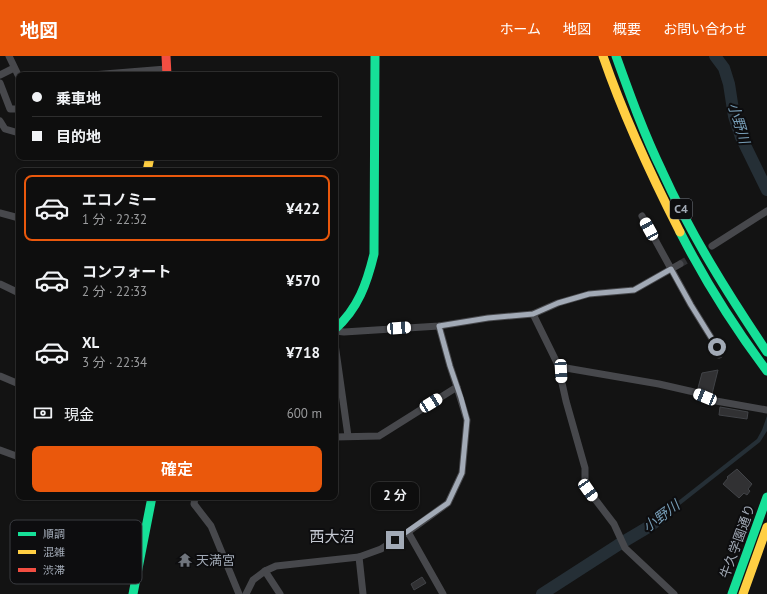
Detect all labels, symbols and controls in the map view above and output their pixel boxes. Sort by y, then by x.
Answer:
text: 地図 [20,18,58,42]
text: ホーム [499,20,541,38]
text: 地図 [563,20,591,38]
text: 概要 [613,20,641,38]
text: お問い合わせ [663,20,747,38]
text: 乗車地 [56,89,101,108]
water label: 小野川 [724,100,754,148]
text: 目的地 [56,127,101,146]
icon: car [34,190,70,226]
text: エコノミー [82,190,157,209]
text: ¥422 [286,199,320,218]
road number: C4 [670,199,692,219]
text: 1 分 · 22:32 [82,211,147,228]
car [638,216,660,242]
icon: car [34,262,70,298]
text: コンフォート [82,262,172,281]
text: ¥570 [286,271,320,290]
text: 2 分 · 22:33 [82,283,147,300]
car [387,321,411,335]
text: XL [82,333,99,352]
icon: car [34,334,70,370]
route start [708,338,726,356]
text: ¥718 [286,343,320,362]
text: 3 分 · 22:34 [82,354,147,371]
car [554,359,568,383]
car [692,387,718,407]
car [418,392,444,414]
icon: cash [32,402,54,424]
text: 現金 [64,405,94,424]
text: 600 m [287,405,322,422]
button: 確定 [32,446,322,492]
car [576,477,600,503]
callout: 2 分 [371,482,419,510]
text: 2 分 [383,487,407,504]
water label: 小野川 [639,495,685,536]
street label: 牛久学園通り [716,502,759,581]
legend [10,520,142,584]
text: 順調 [43,527,65,541]
district label: 西大沼 [309,527,355,546]
route end [386,531,404,549]
text: 混雑 [43,545,65,559]
temple icon: 天満宮 [177,552,193,568]
place label: 天満宮 [196,552,235,569]
text: 渋滞 [43,563,65,577]

